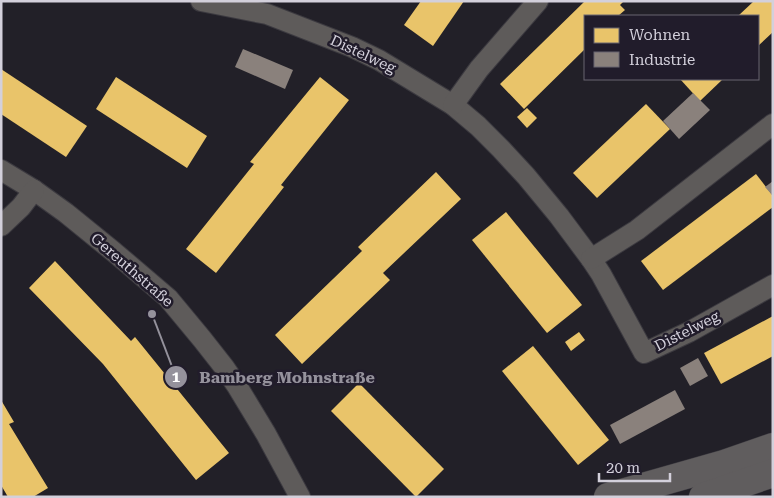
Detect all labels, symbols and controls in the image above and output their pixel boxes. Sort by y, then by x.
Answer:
legend [584,15,759,80]
text: Wohnen [629,26,690,44]
street label: Distelweg [327,31,399,77]
text: Industrie [629,51,695,69]
street label: Gereuthstraße [87,229,177,311]
street label: Distelweg [651,307,723,355]
callout: Bamberg Mohnstraße [164,362,384,393]
text: 1 [172,368,181,386]
text: Bamberg Mohnstraße [199,368,375,387]
scale bar [599,450,670,482]
text: 20 m [606,459,641,477]

